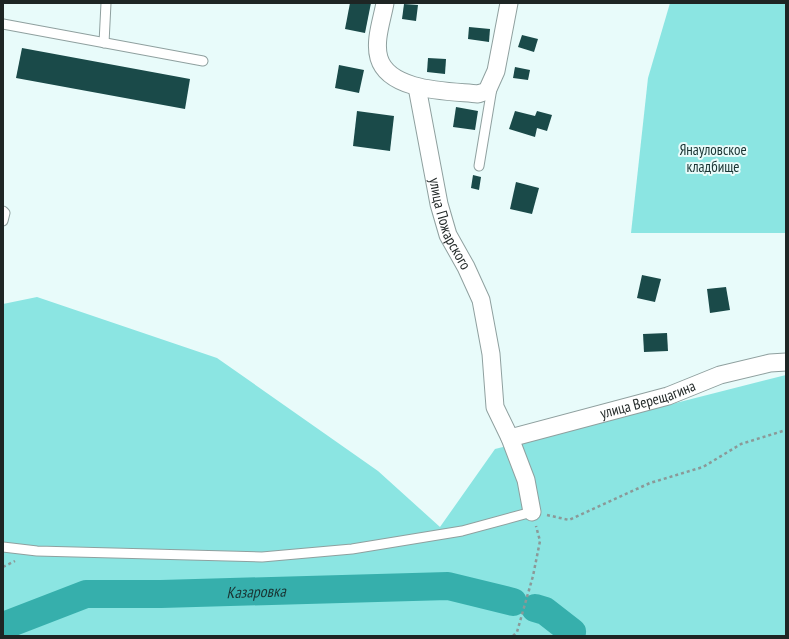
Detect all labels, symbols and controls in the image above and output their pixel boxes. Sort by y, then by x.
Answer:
park label: Янауловское кладбище [679,140,747,176]
street label: улица Пожарского [425,176,475,273]
street label: улица Верещагина [598,376,698,423]
water label: Казаровка [226,580,288,602]

